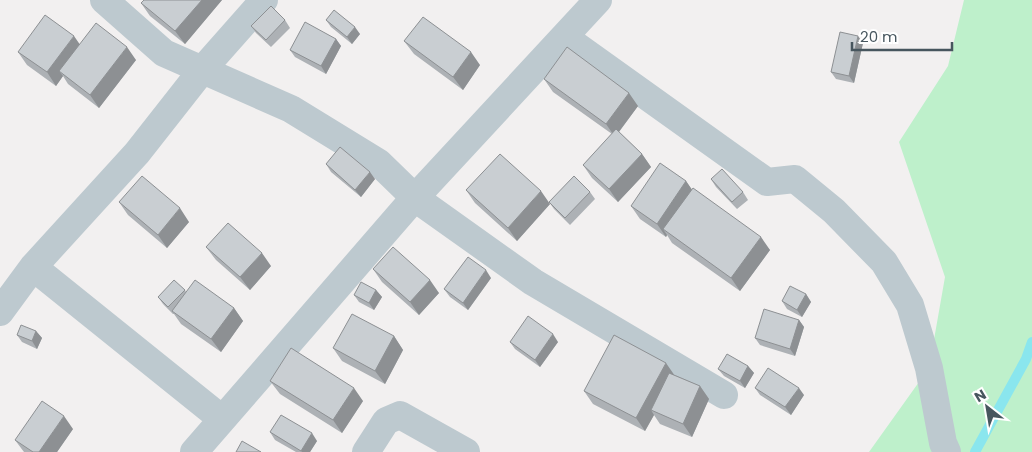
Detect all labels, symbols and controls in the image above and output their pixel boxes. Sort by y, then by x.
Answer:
scale bar [852,20,952,52]
text: 20 m [860,26,898,47]
north arrow [962,382,1012,432]
text: N [971,385,990,407]

